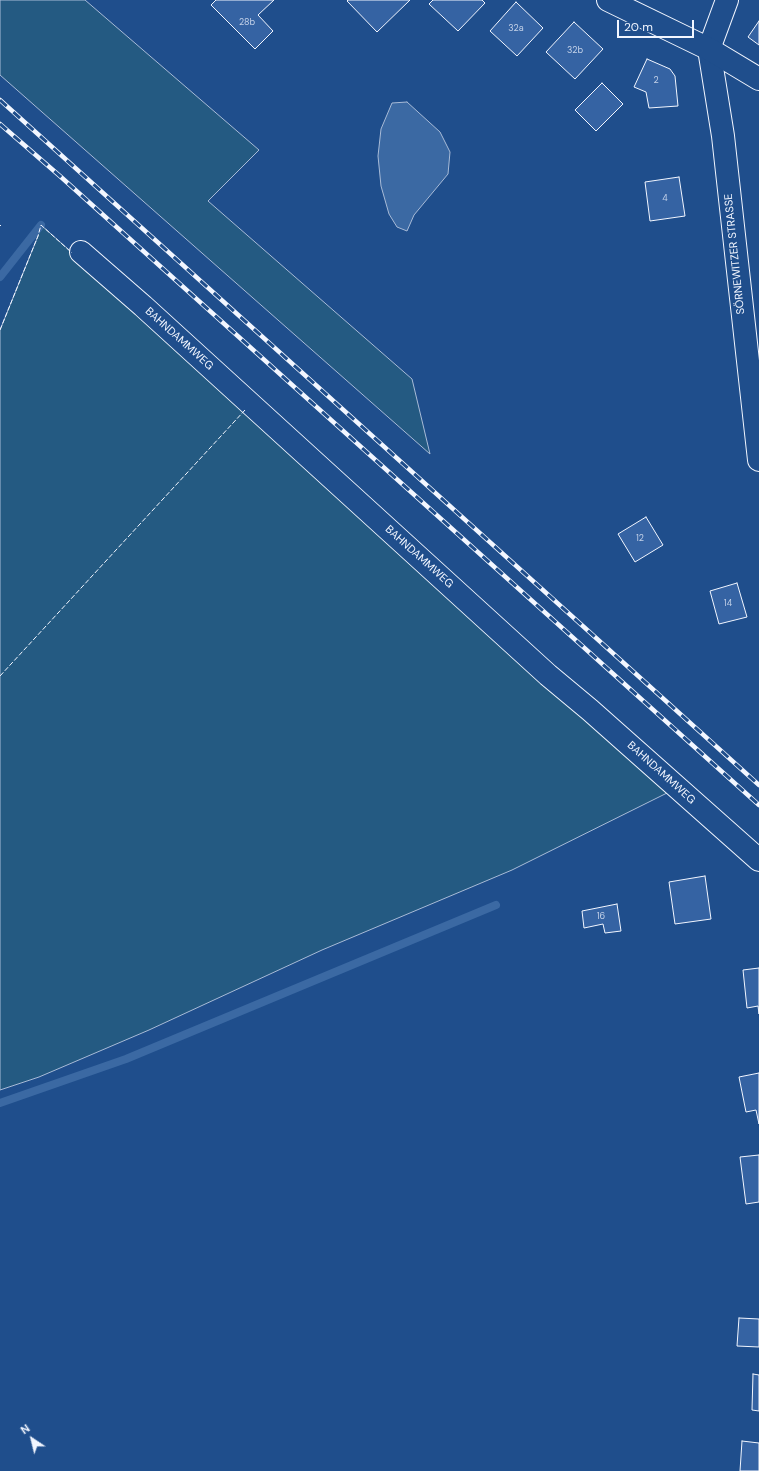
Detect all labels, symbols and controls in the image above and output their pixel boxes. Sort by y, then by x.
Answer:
scale bar [619,12,696,38]
house number: 28b [239,18,255,28]
text: 20 m [624,19,653,35]
house number: 32a [508,24,524,34]
house number: 32b [567,46,583,56]
house number: 2 [653,76,659,86]
street label: SÖRNEWITZER STRASSE [722,193,748,315]
house number: 4 [662,194,668,204]
street label: BAHNDAMMWEG [142,305,216,373]
street label: BAHNDAMMWEG [382,523,456,591]
house number: 12 [636,534,644,544]
house number: 14 [724,599,732,609]
street label: BAHNDAMMWEG [624,739,698,807]
house number: 16 [597,912,605,922]
north arrow [12,1419,52,1459]
text: N [18,1421,32,1437]

